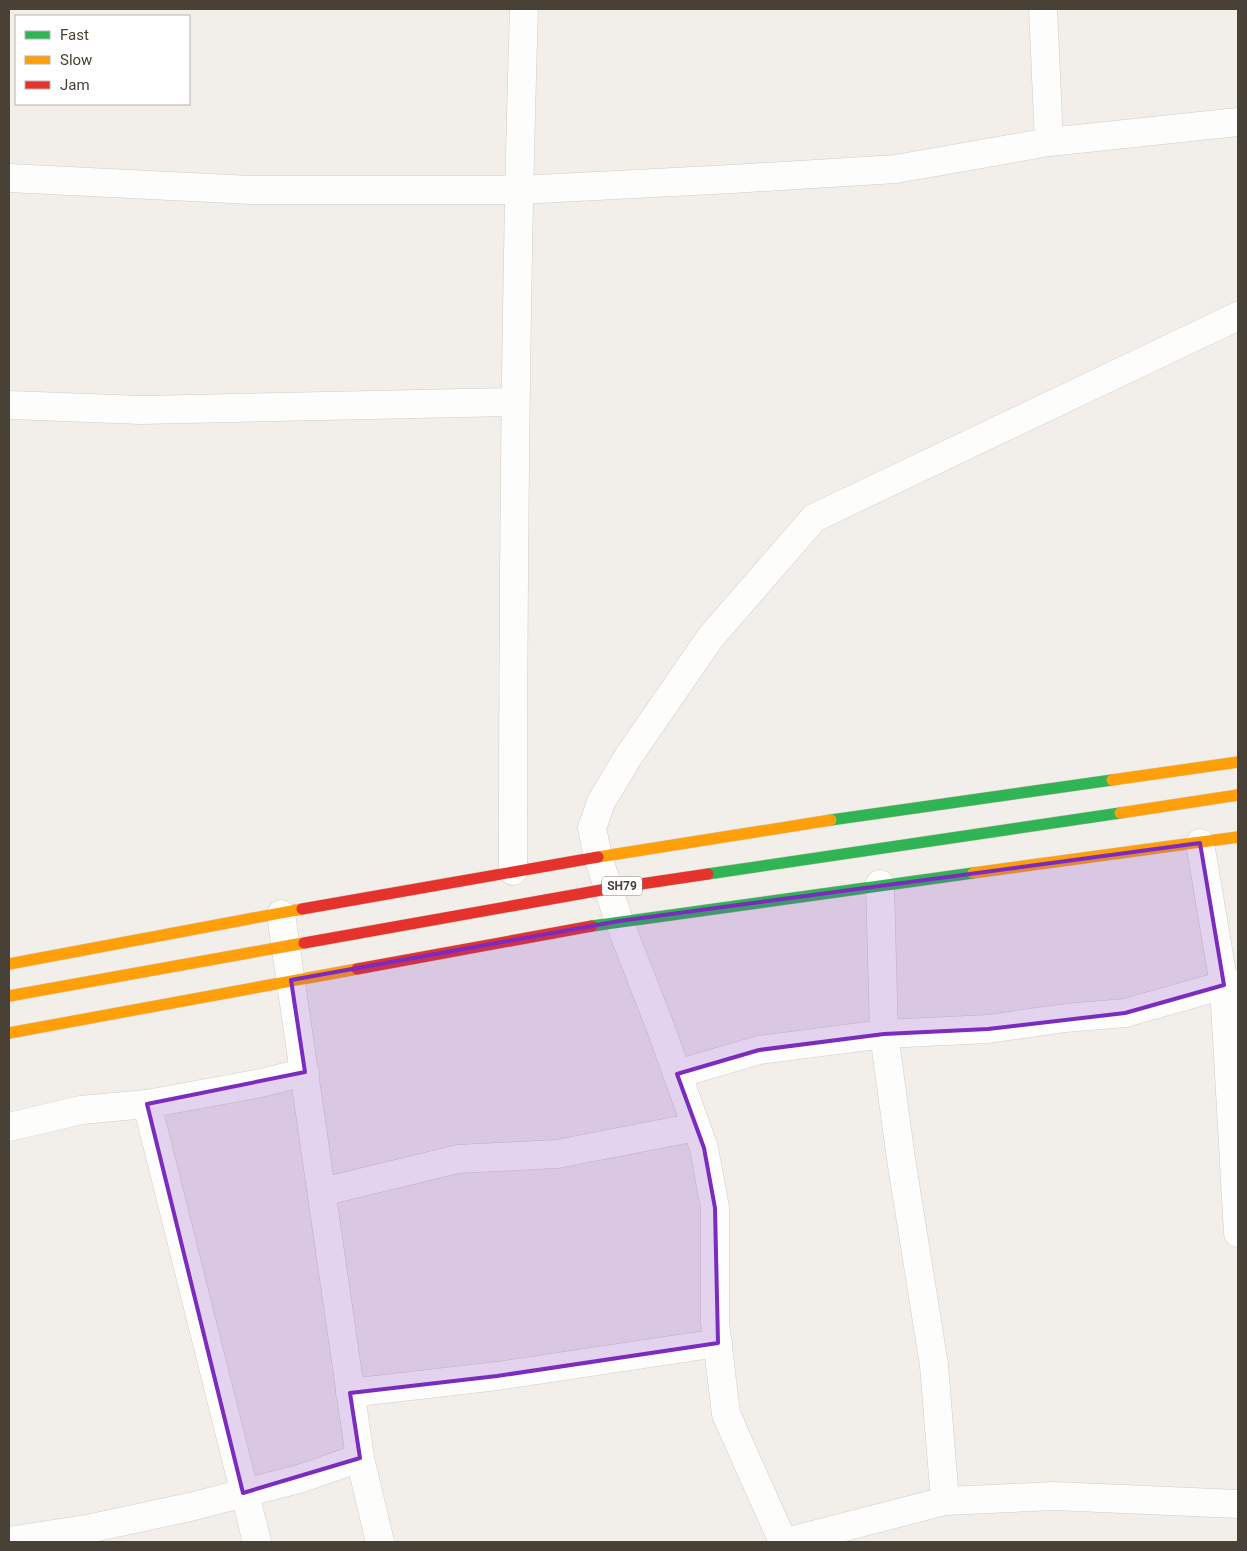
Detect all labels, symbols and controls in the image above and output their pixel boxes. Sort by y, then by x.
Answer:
legend [15,15,190,105]
text: Fast [60,26,89,44]
text: Slow [60,51,92,69]
text: Jam [60,76,90,94]
road number: SH79 [602,876,642,896]

